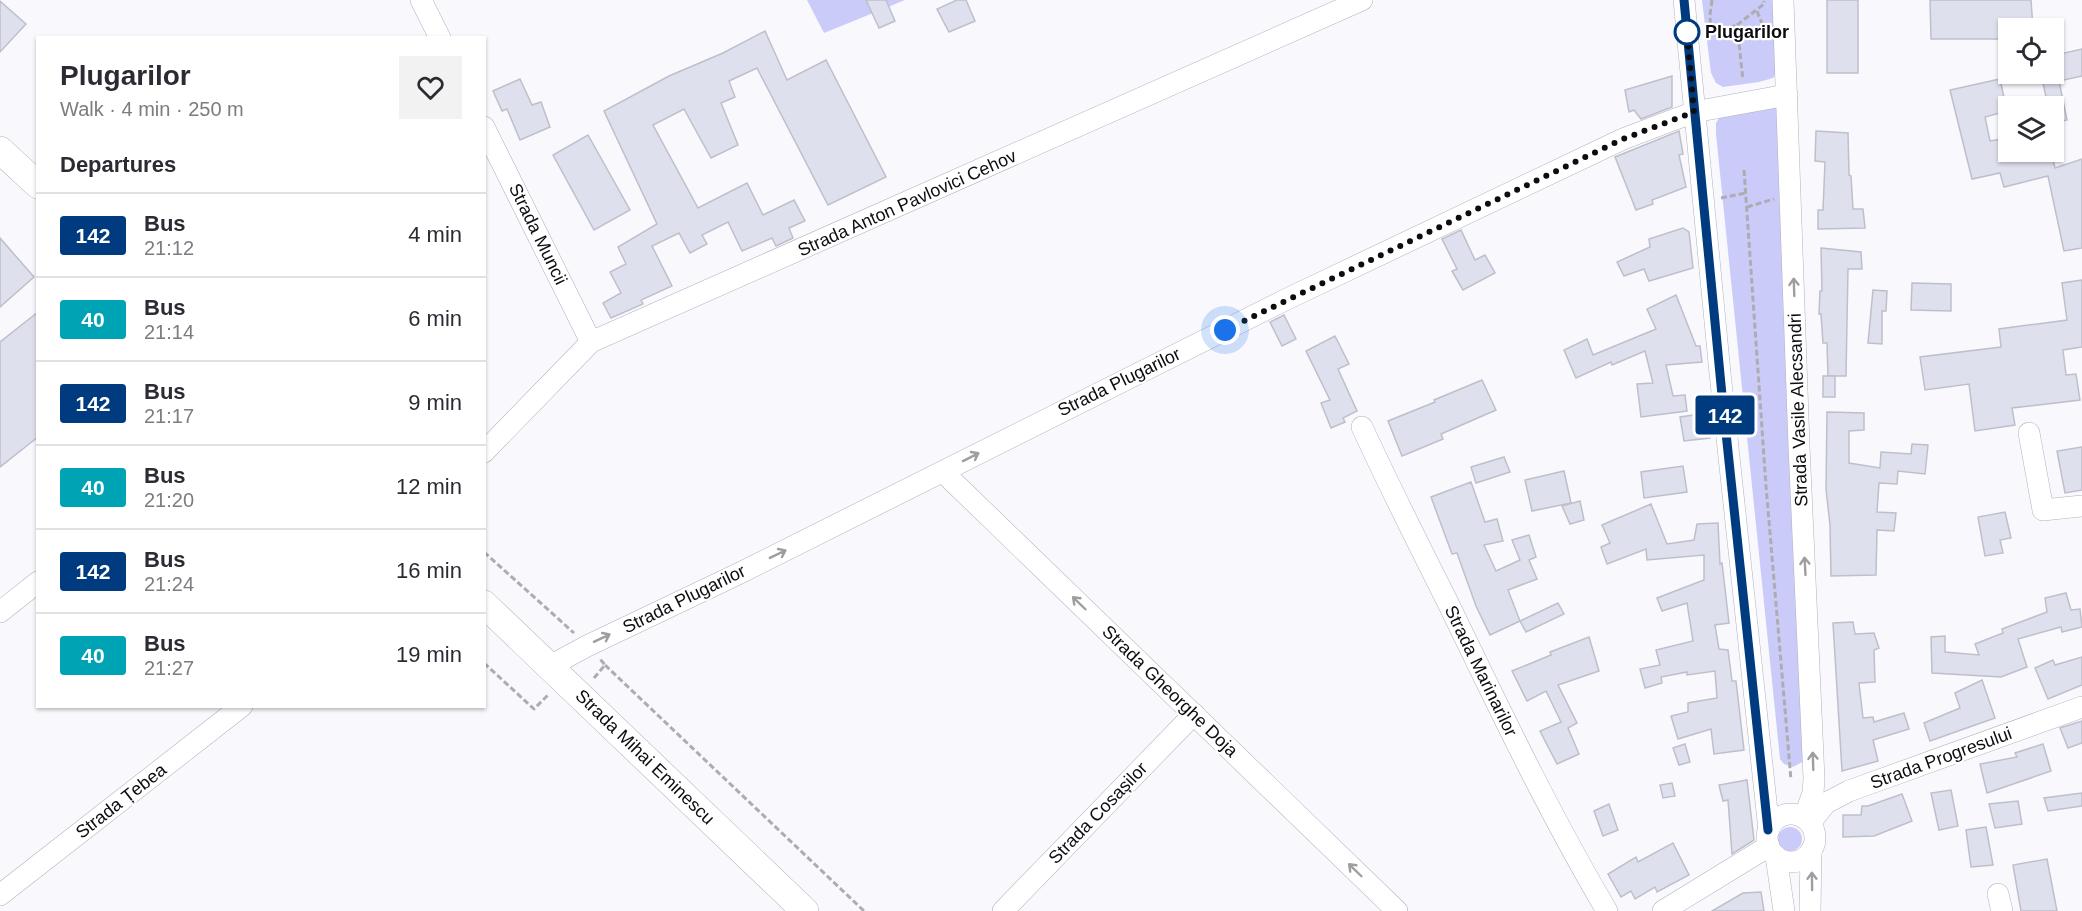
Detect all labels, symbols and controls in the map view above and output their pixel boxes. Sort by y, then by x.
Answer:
map controls [1998,18,2064,162]
button: locate [1998,18,2064,84]
marker: Plugarilor [1674,19,1700,45]
place label: Plugarilor [1705,22,1789,42]
button: heart [399,56,462,119]
text: Plugarilor [60,60,191,91]
button: layers [1998,96,2064,162]
text: Walk · 4 min · 250 m [60,98,244,120]
street label: Strada Anton Pavlovici Cehov [795,146,1019,260]
text: Departures [60,152,176,177]
street label: Strada Muncii [505,180,571,288]
text: Bus [144,211,186,236]
text: 4 min [408,222,462,247]
text: 142 [75,224,111,247]
text: 21:12 [144,237,194,259]
one-way arrow [1788,278,1800,298]
text: Bus [144,295,186,320]
text: 6 min [408,306,462,331]
text: 40 [81,308,105,331]
street label: Strada Vasile Alecsandri [1785,313,1811,507]
your location [1210,315,1240,345]
text: 21:14 [144,321,194,343]
street label: Strada Plugarilor [1054,344,1184,420]
text: Bus [144,379,186,404]
text: 9 min [408,390,462,415]
text: 142 [75,392,111,415]
line badge: 142 [1690,396,1760,434]
text: 142 [1707,404,1743,427]
text: 21:17 [144,405,194,427]
one-way arrow [961,451,979,463]
text: Bus [144,463,186,488]
text: 12 min [396,474,462,499]
text: 40 [81,476,105,499]
text: 21:20 [144,489,194,511]
text: Bus [144,547,186,572]
one-way arrow [768,548,786,559]
one-way arrow [1799,557,1810,577]
text: 16 min [396,558,462,583]
text: 142 [75,560,111,583]
street label: Strada Plugarilor [619,561,749,637]
text: 21:24 [144,573,194,595]
one-way arrow [1072,596,1087,610]
street label: Strada Marinarilor [1441,602,1521,740]
street label: Strada Gheorghe Doja [1098,621,1242,761]
text: Bus [144,631,186,656]
one-way arrow [592,632,610,644]
text: 19 min [396,642,462,667]
text: 40 [81,644,105,667]
text: 21:27 [144,657,194,679]
street label: Strada Mihai Eminescu [571,686,719,828]
street label: Strada Progresului [1868,723,2014,793]
one-way arrow [1807,751,1818,771]
street label: Strada Cosașilor [1045,758,1151,868]
street label: Strada Țebea [72,759,171,842]
one-way arrow [1347,863,1362,878]
one-way arrow [1806,871,1817,891]

